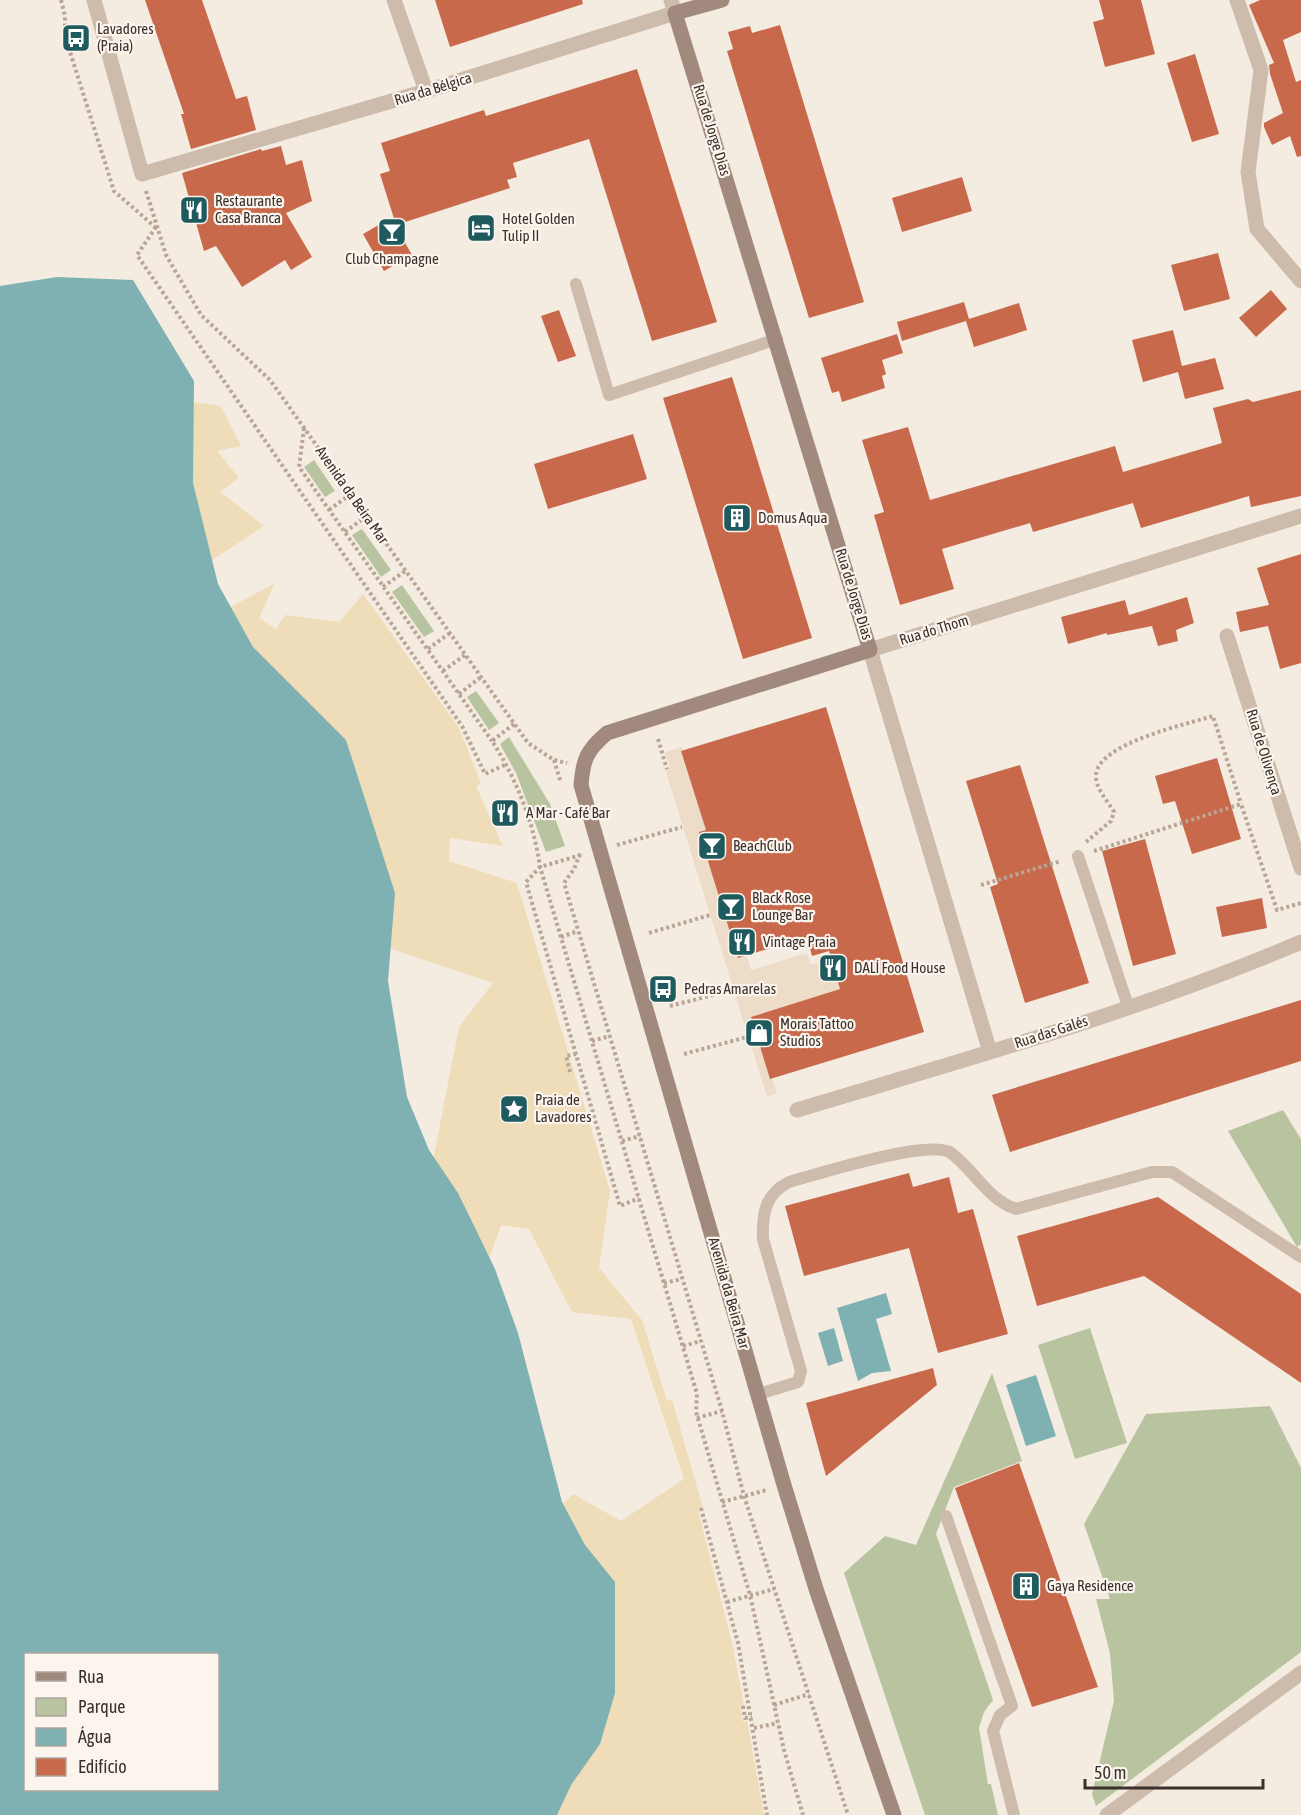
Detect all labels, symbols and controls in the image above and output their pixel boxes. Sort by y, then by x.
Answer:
place label: Lavadores (Praia) [97,20,153,54]
bus stop icon: Lavadores (Praia) [60,22,92,54]
street label: Rua da Bélgica [392,69,474,108]
street label: Rua de Jorge Dias [691,82,734,178]
place label: Restaurante Casa Branca [215,192,283,226]
restaurant icon: Restaurante Casa Branca [178,194,210,226]
place label: Hotel Golden Tulip II [502,210,575,244]
hotel icon: Hotel Golden Tulip II [465,212,497,244]
bar icon: Club Champagne [376,216,408,248]
place label: Club Champagne [345,250,439,267]
street label: Avenida da Beira Mar [312,443,393,547]
building icon: Domus Aqua [721,502,753,534]
place label: Domus Aqua [758,509,828,526]
street label: Rua de Jorge Dias [833,546,876,642]
street label: Rua do Thom [897,611,970,648]
street label: Rua de Olivença [1243,707,1286,797]
restaurant icon: A Mar - Café Bar [489,797,521,829]
place label: A Mar - Café Bar [526,804,611,821]
bar icon: BeachClub [696,830,728,862]
place label: BeachClub [733,837,792,854]
place label: Black Rose Lounge Bar [752,889,813,923]
bar icon: Black Rose Lounge Bar [715,891,747,923]
restaurant icon: Vintage Praia [726,926,758,958]
place label: Vintage Praia [763,933,836,950]
restaurant icon: DALÍ Food House [817,952,849,984]
place label: DALÍ Food House [854,959,946,976]
bus stop icon: Pedras Amarelas [647,973,679,1005]
place label: Pedras Amarelas [684,980,776,997]
street label: Rua das Galés [1012,1012,1090,1051]
place label: Morais Tattoo Studios [780,1015,854,1049]
shop icon: Morais Tattoo Studios [743,1017,775,1049]
place label: Praia de Lavadores [535,1091,591,1125]
place icon: Praia de Lavadores [498,1093,530,1125]
street label: Avenida da Beira Mar [705,1235,754,1351]
building icon: Gaya Residence [1010,1570,1042,1602]
place label: Gaya Residence [1047,1577,1134,1594]
legend [24,1653,219,1791]
text: Rua [78,1666,104,1687]
text: Parque [78,1696,126,1717]
text: Água [78,1726,112,1747]
scale bar [1085,1752,1264,1790]
text: Edifício [78,1756,127,1777]
text: 50 m [1094,1762,1126,1783]

